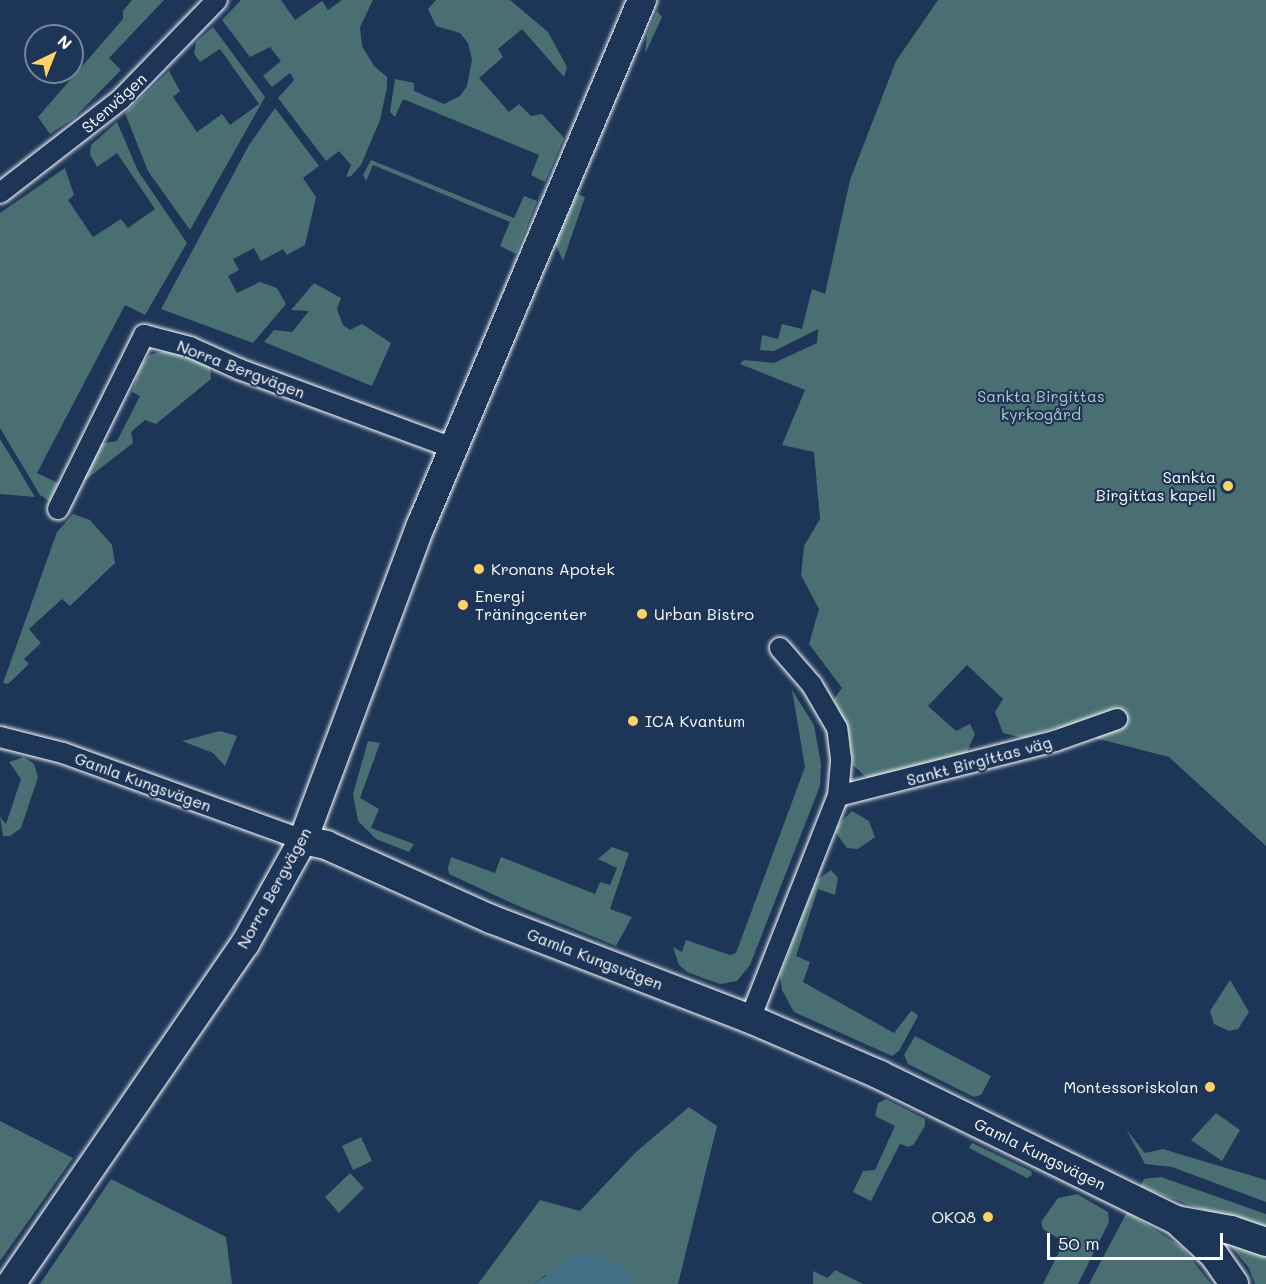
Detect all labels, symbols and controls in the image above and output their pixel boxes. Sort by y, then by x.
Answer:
north arrow [24,24,84,84]
text: N [54,30,77,54]
street label: Stenvägen [78,69,150,137]
street label: Norra Bergvägen [174,336,308,402]
park label: Sankta Birgittas kyrkogård [977,386,1105,424]
place label: Sankta Birgittas kapell [1096,467,1216,505]
marker: Sankta Birgittas kapell [1221,479,1235,493]
place label: Kronans Apotek [491,559,615,579]
marker: Kronans Apotek [472,562,486,576]
place label: Energi Träningcenter [475,586,587,624]
marker: Energi Träningcenter [456,598,470,612]
place label: Urban Bistro [654,604,754,624]
marker: Urban Bistro [635,607,649,621]
place label: ICA Kvantum [645,711,745,731]
marker: ICA Kvantum [626,714,640,728]
street label: Sankt Birgittas väg [904,732,1054,790]
street label: Gamla Kungsvägen [72,748,214,816]
street label: Norra Bergvägen [233,824,315,952]
street label: Gamla Kungsvägen [524,924,666,994]
place label: Montessoriskolan [1063,1077,1198,1097]
marker: Montessoriskolan [1203,1080,1217,1094]
street label: Gamla Kungsvägen [971,1114,1109,1194]
place label: OKQ8 [931,1207,976,1227]
marker: OKQ8 [981,1210,995,1224]
scale bar [1050,1221,1226,1259]
text: 50 m [1058,1231,1100,1255]

